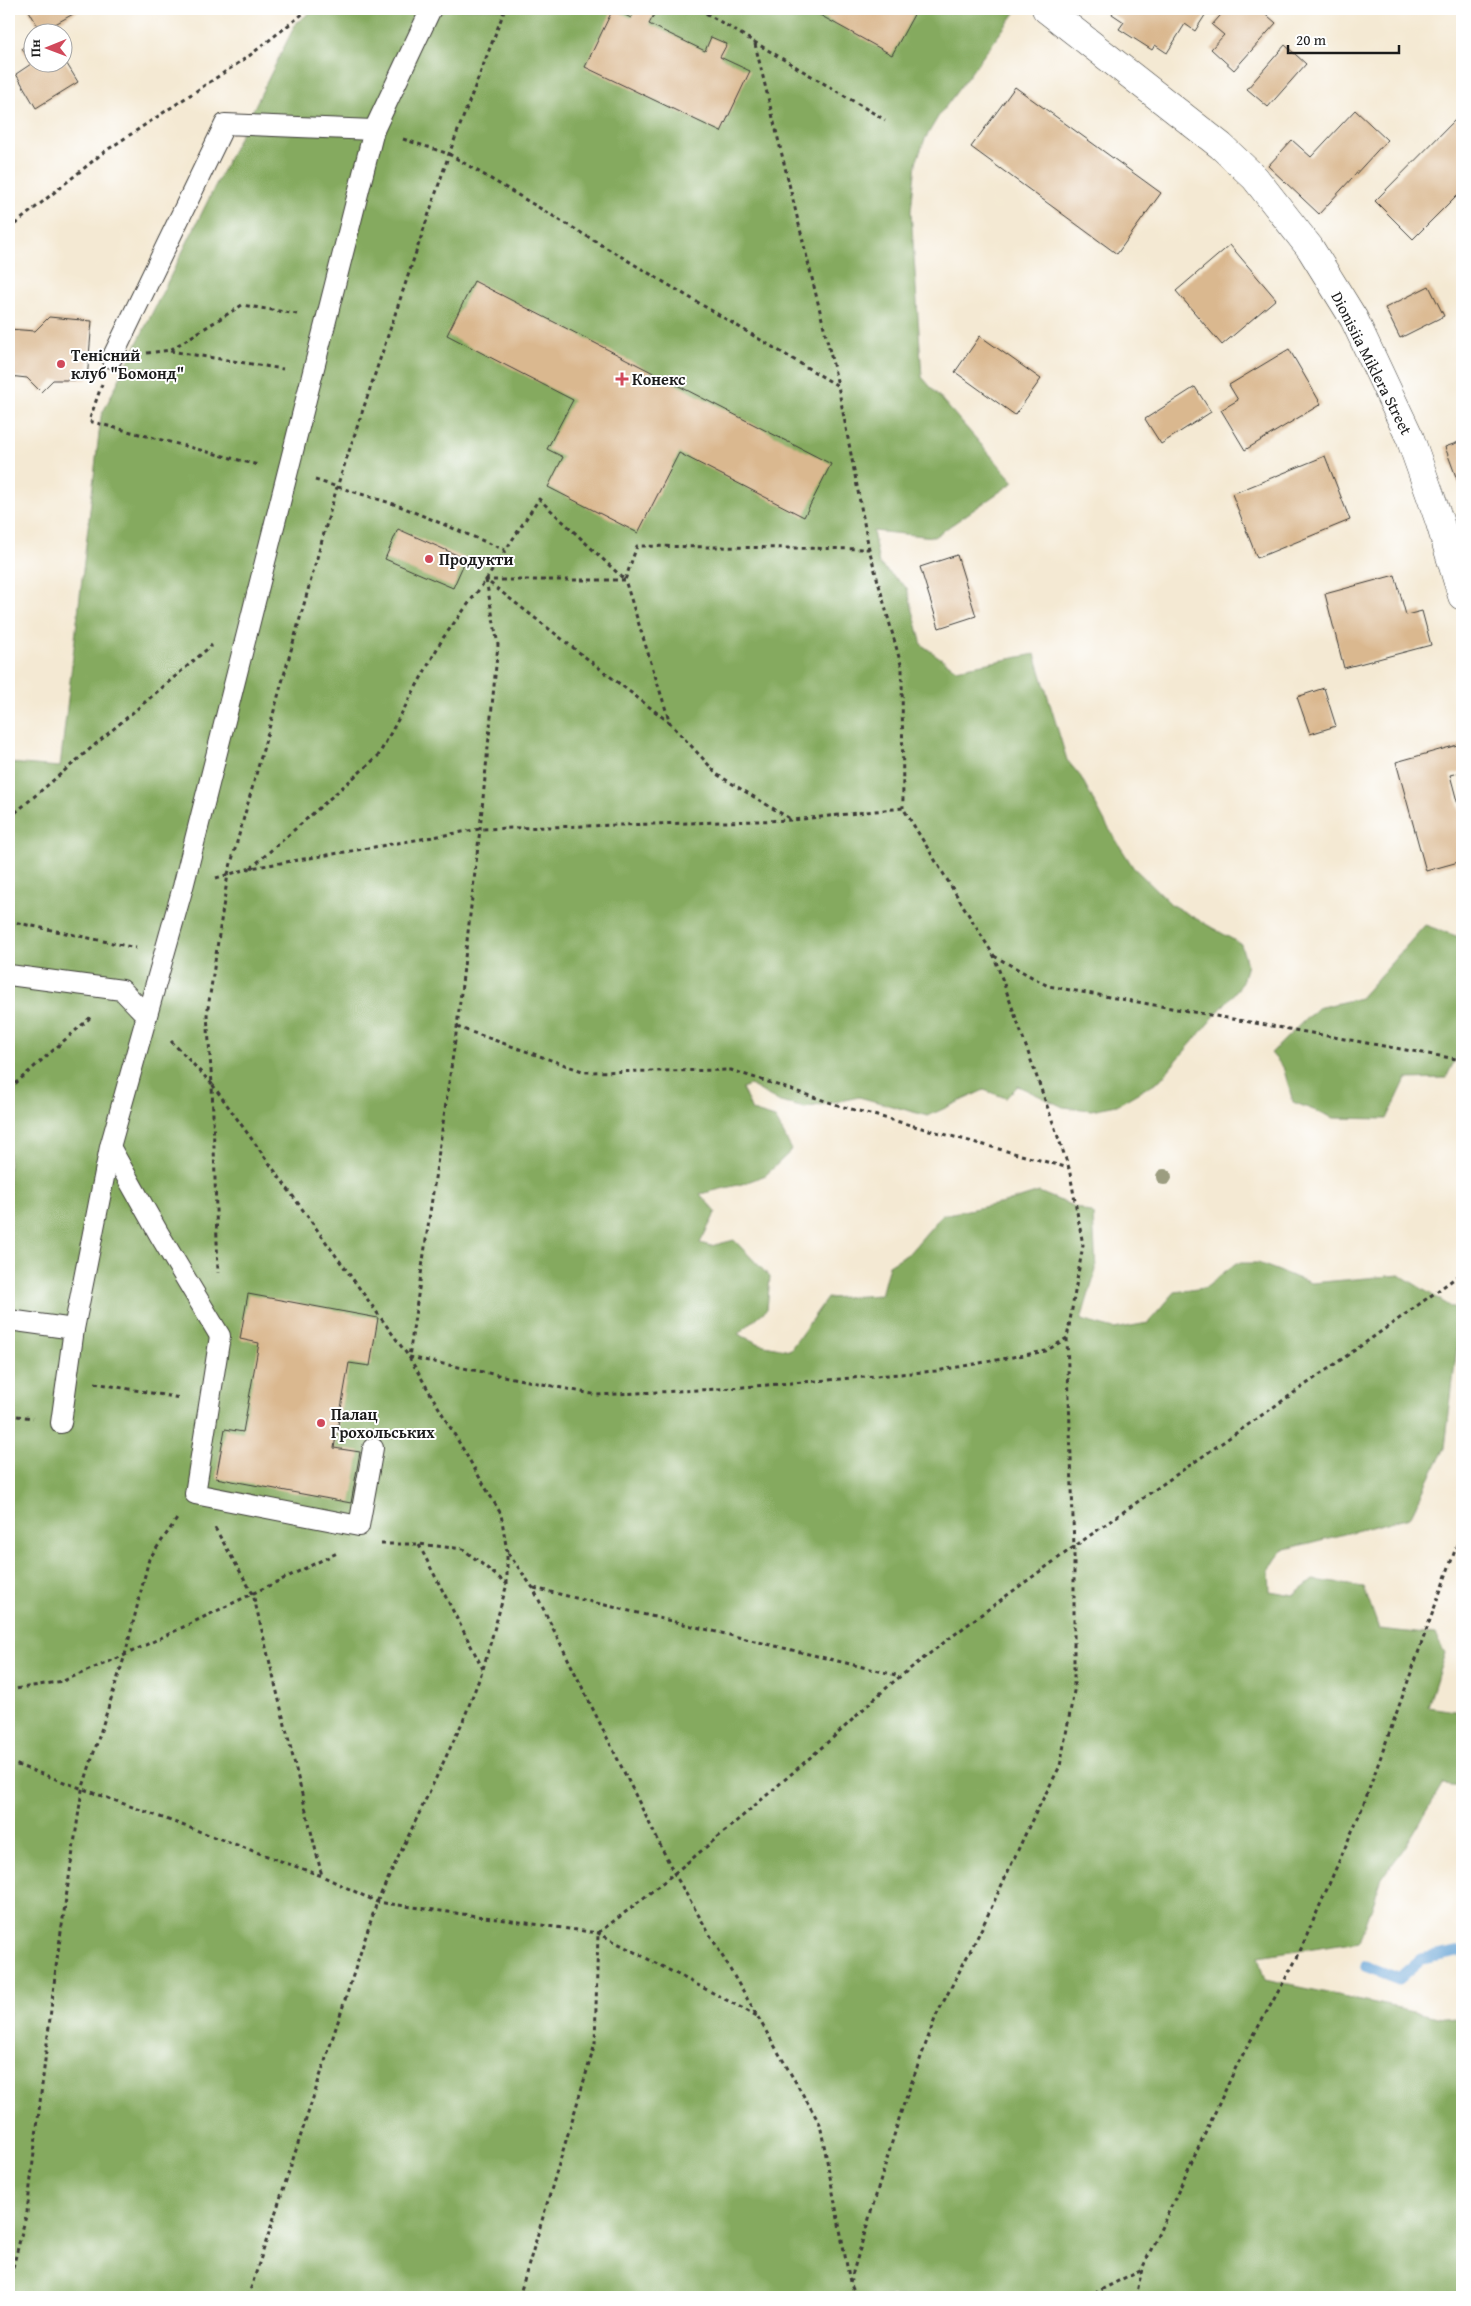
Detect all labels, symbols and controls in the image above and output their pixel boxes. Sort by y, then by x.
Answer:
north arrow [22,22,72,72]
scale bar [1288,22,1400,54]
text: 20 m [1296,29,1327,50]
text: Пн [25,39,45,57]
street label: Dionisiia Miklera Street [1325,287,1419,439]
place label: Тенісний клуб "Бомонд" [71,343,184,385]
marker: Тенісний клуб "Бомонд" [55,358,67,370]
place label: Конекс [632,367,686,391]
marker: Конекс [616,373,628,385]
place label: Продукти [439,547,513,571]
marker: Продукти [423,553,435,565]
place label: Палац Грохольських [331,1402,435,1444]
marker: Палац Грохольських [315,1417,327,1429]

